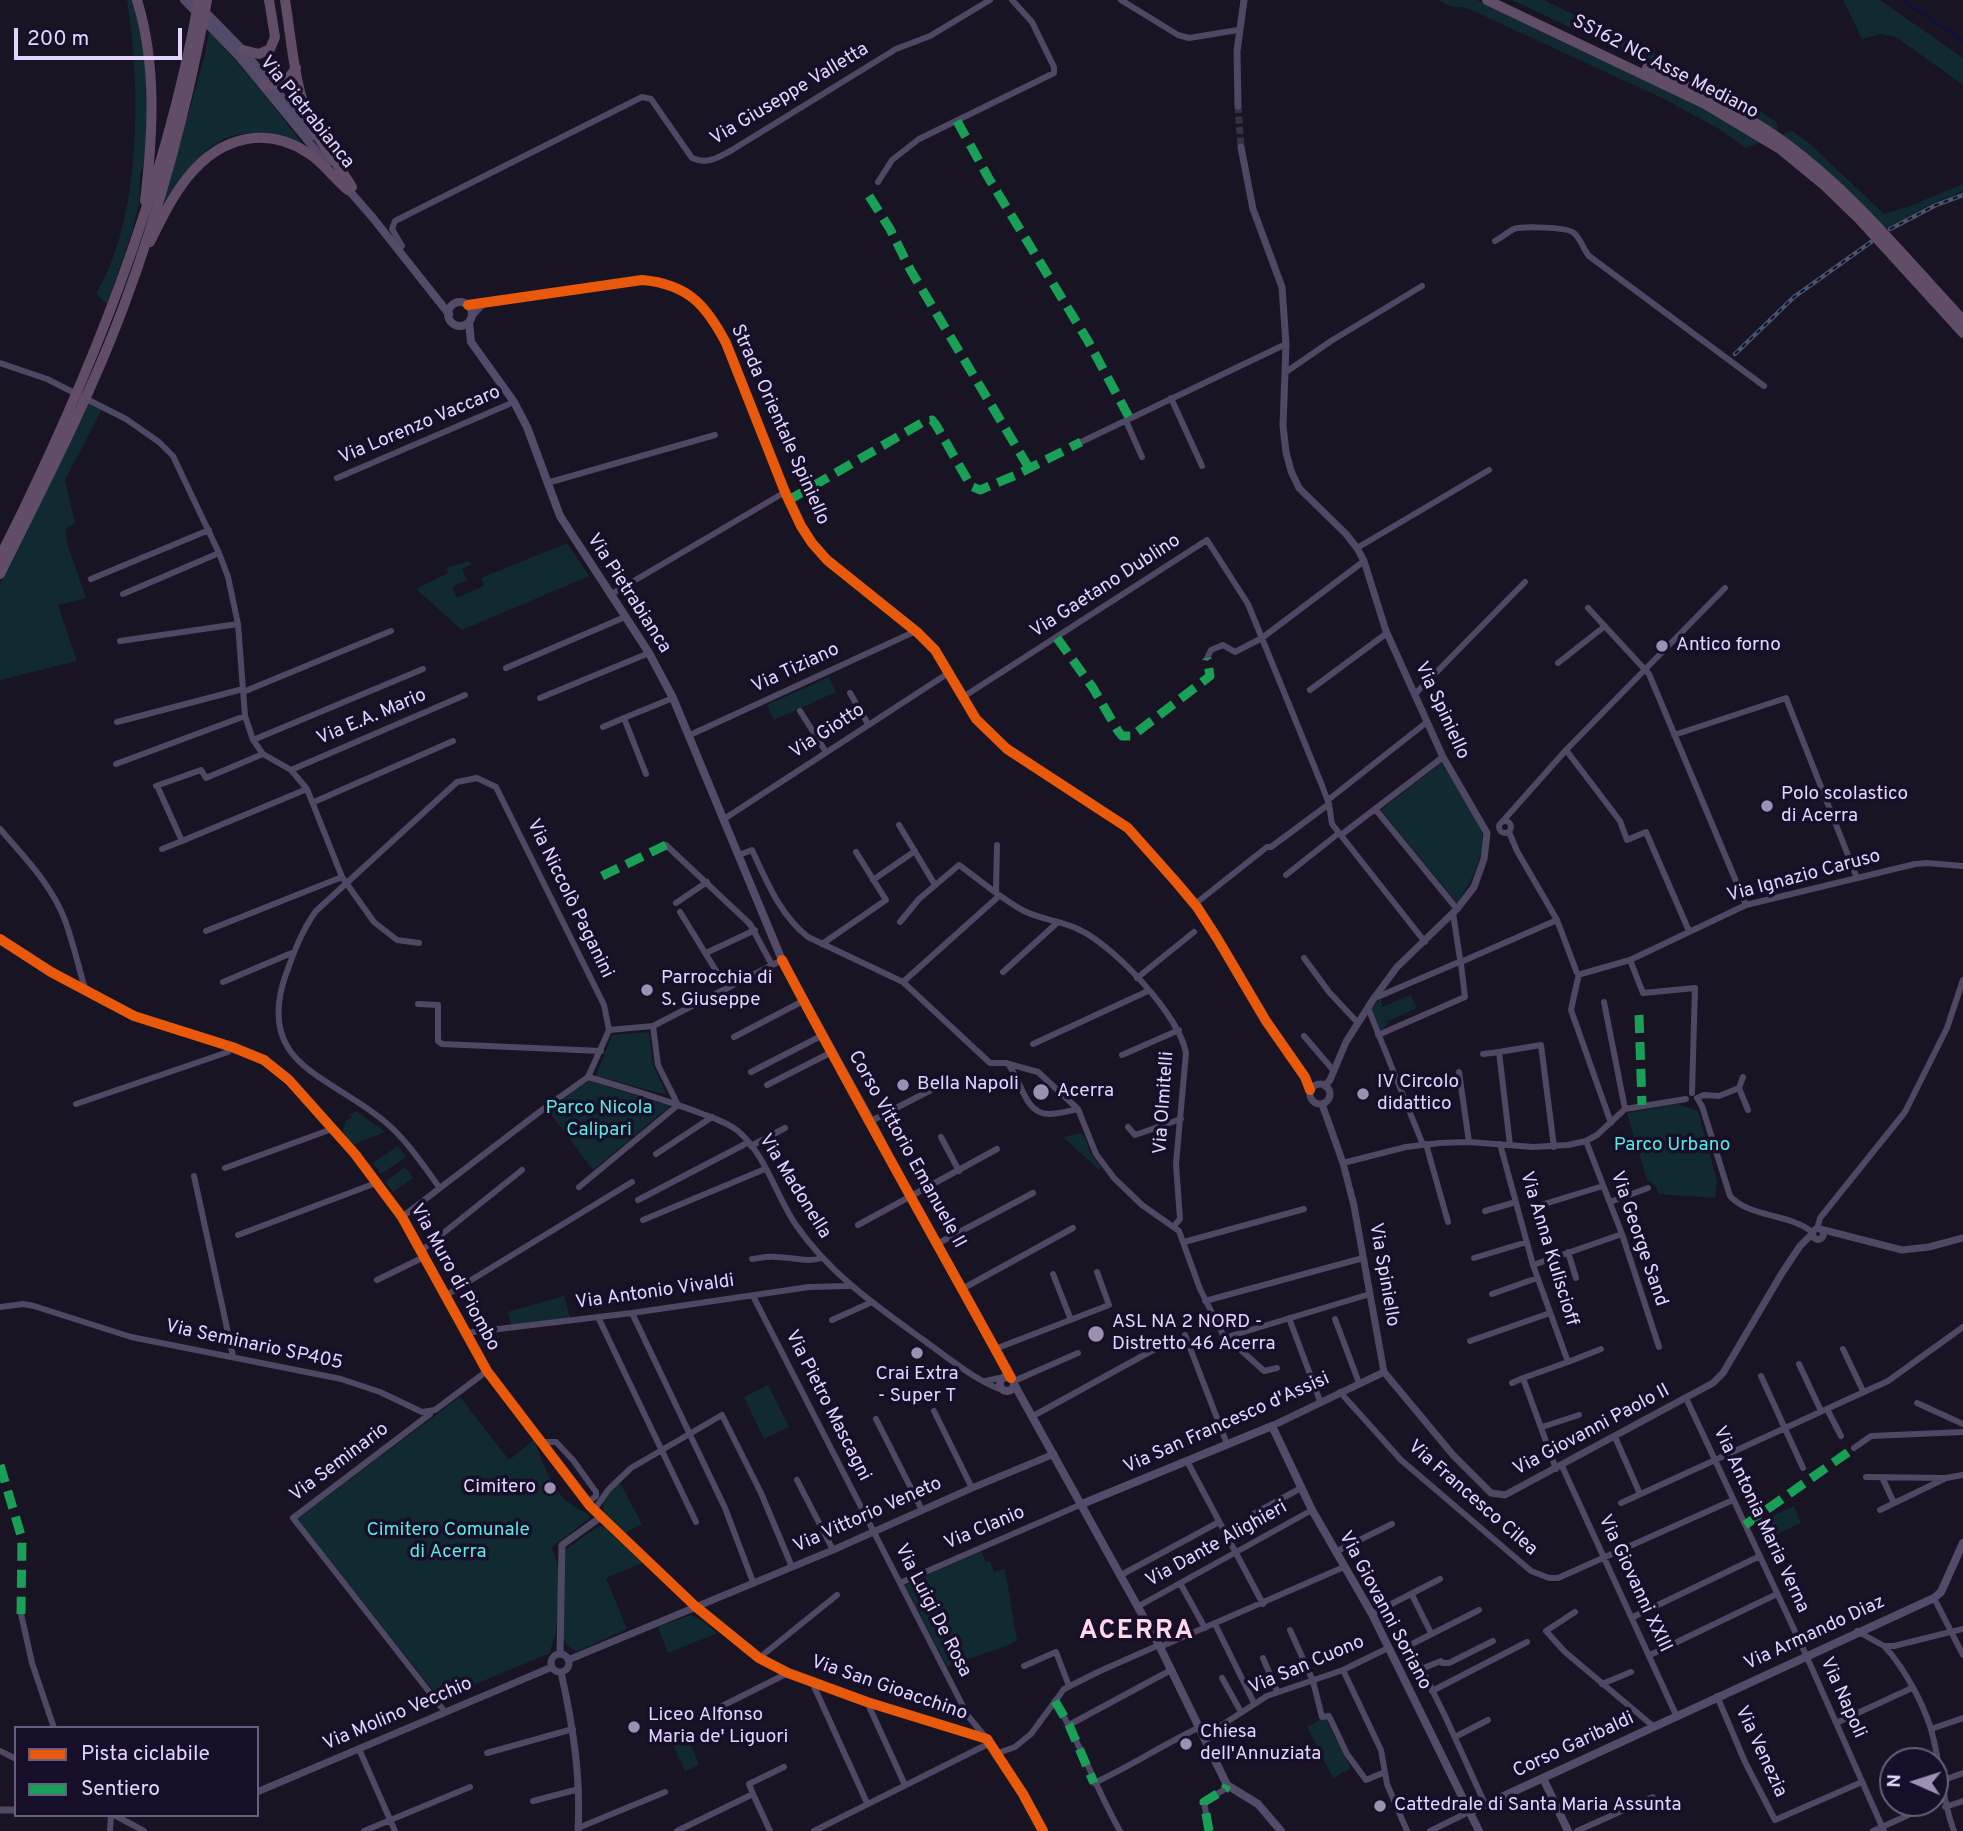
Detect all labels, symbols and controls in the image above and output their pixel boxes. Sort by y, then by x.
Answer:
street label: SS162 NC Asse Mediano [1568,11,1762,125]
scale bar [18,14,186,58]
text: 200 m [27,26,89,53]
street label: Via Giuseppe Valletta [707,39,873,151]
street label: Via Pietrabianca [254,52,358,174]
street label: Strada Orientale Spiniello [724,321,834,529]
street label: Via Lorenzo Vaccaro [336,382,504,470]
street label: Via Pietrabianca [581,530,675,658]
street label: Via Gaetano Dublino [1027,530,1185,644]
place label: Antico forno [1676,635,1781,657]
marker: Antico forno [1654,638,1670,654]
street label: Via Tiziano [749,639,843,699]
street label: Via Spiniello [1408,659,1474,763]
street label: Via E.A. Mario [314,685,430,751]
street label: Via Giotto [786,699,870,765]
place label: Polo scolastico di Acerra [1781,784,1908,828]
marker: Polo scolastico di Acerra [1759,798,1775,814]
street label: Via Niccolò Paganini [521,816,617,982]
street label: Via Ignazio Caruso [1725,846,1883,908]
place label: Parrocchia di S. Giuseppe [661,968,773,1012]
marker: Parrocchia di S. Giuseppe [639,982,655,998]
street label: Corso Vittorio Emanuele II [842,1047,970,1253]
street label: Via Olmitelli [1150,1051,1180,1155]
place label: IV Circolo didattico [1377,1072,1459,1116]
place label: Bella Napoli [917,1074,1019,1096]
marker: Bella Napoli [895,1077,911,1093]
place label: Acerra [1057,1081,1114,1103]
marker: Acerra [1031,1082,1051,1102]
marker: IV Circolo didattico [1355,1086,1371,1102]
park label: Parco Nicola Calipari [546,1098,652,1142]
street label: Via Madonella [753,1131,835,1243]
park label: Parco Urbano [1614,1135,1730,1157]
street label: Via George Sand [1604,1168,1672,1310]
street label: Via Anna Kuliscioff [1514,1169,1582,1329]
street label: Via Muro di Piombo [404,1200,504,1356]
street label: Via Spiniello [1363,1221,1403,1329]
street label: Via Antonio Vivaldi [574,1271,736,1315]
place label: ASL NA 2 NORD - Distretto 46 Acerra [1112,1312,1276,1356]
street label: Via Seminario SP405 [163,1316,345,1376]
marker: ASL NA 2 NORD - Distretto 46 Acerra [1086,1324,1106,1344]
street label: Via Pietro Mascagni [779,1327,875,1485]
marker: Crai Extra - Super T [909,1345,925,1361]
place label: Crai Extra - Super T [875,1364,959,1408]
street label: Via San Francesco d'Assisi [1121,1368,1333,1480]
street label: Via Giovanni Paolo II [1510,1380,1674,1482]
street label: Via Seminario [286,1418,394,1508]
street label: Via Antonia Maria Verna [1707,1423,1813,1617]
street label: Via Francesco Cilea [1402,1436,1542,1562]
street label: Via Vittorio Veneto [790,1473,946,1559]
place label: Cimitero [463,1477,536,1499]
marker: Cimitero [542,1480,558,1496]
street label: Via Dante Alighieri [1142,1497,1292,1593]
street label: Via Clanio [941,1502,1029,1556]
street label: Via Giovanni XXIII [1592,1512,1676,1656]
park label: Cimitero Comunale di Acerra [366,1520,530,1564]
street label: Via Giovanni Soriano [1333,1528,1435,1694]
street label: Via Luigi De Rosa [889,1541,975,1681]
street label: Via Armando Diaz [1741,1591,1889,1677]
district label: ACERRA [1080,1617,1194,1649]
street label: Via San Cuono [1246,1631,1368,1701]
street label: Via San Gioacchino [808,1652,970,1726]
street label: Via Napoli [1814,1654,1870,1742]
street label: Via Molino Vecchio [320,1673,476,1757]
street label: Via Venezia [1729,1703,1791,1801]
place label: Liceo Alfonso Maria de' Liguori [648,1705,788,1749]
street label: Corso Garibaldi [1510,1708,1638,1784]
marker: Liceo Alfonso Maria de' Liguori [626,1719,642,1735]
place label: Chiesa dell'Annuziata [1200,1722,1321,1766]
legend [14,1726,259,1817]
marker: Chiesa dell'Annuziata [1178,1736,1194,1752]
text: Pista ciclabile [81,1741,210,1768]
north arrow [1879,1747,1949,1817]
text: N [1883,1774,1907,1788]
text: Sentiero [81,1776,160,1803]
place label: Cattedrale di Santa Maria Assunta [1394,1795,1681,1817]
marker: Cattedrale di Santa Maria Assunta [1372,1798,1388,1814]

